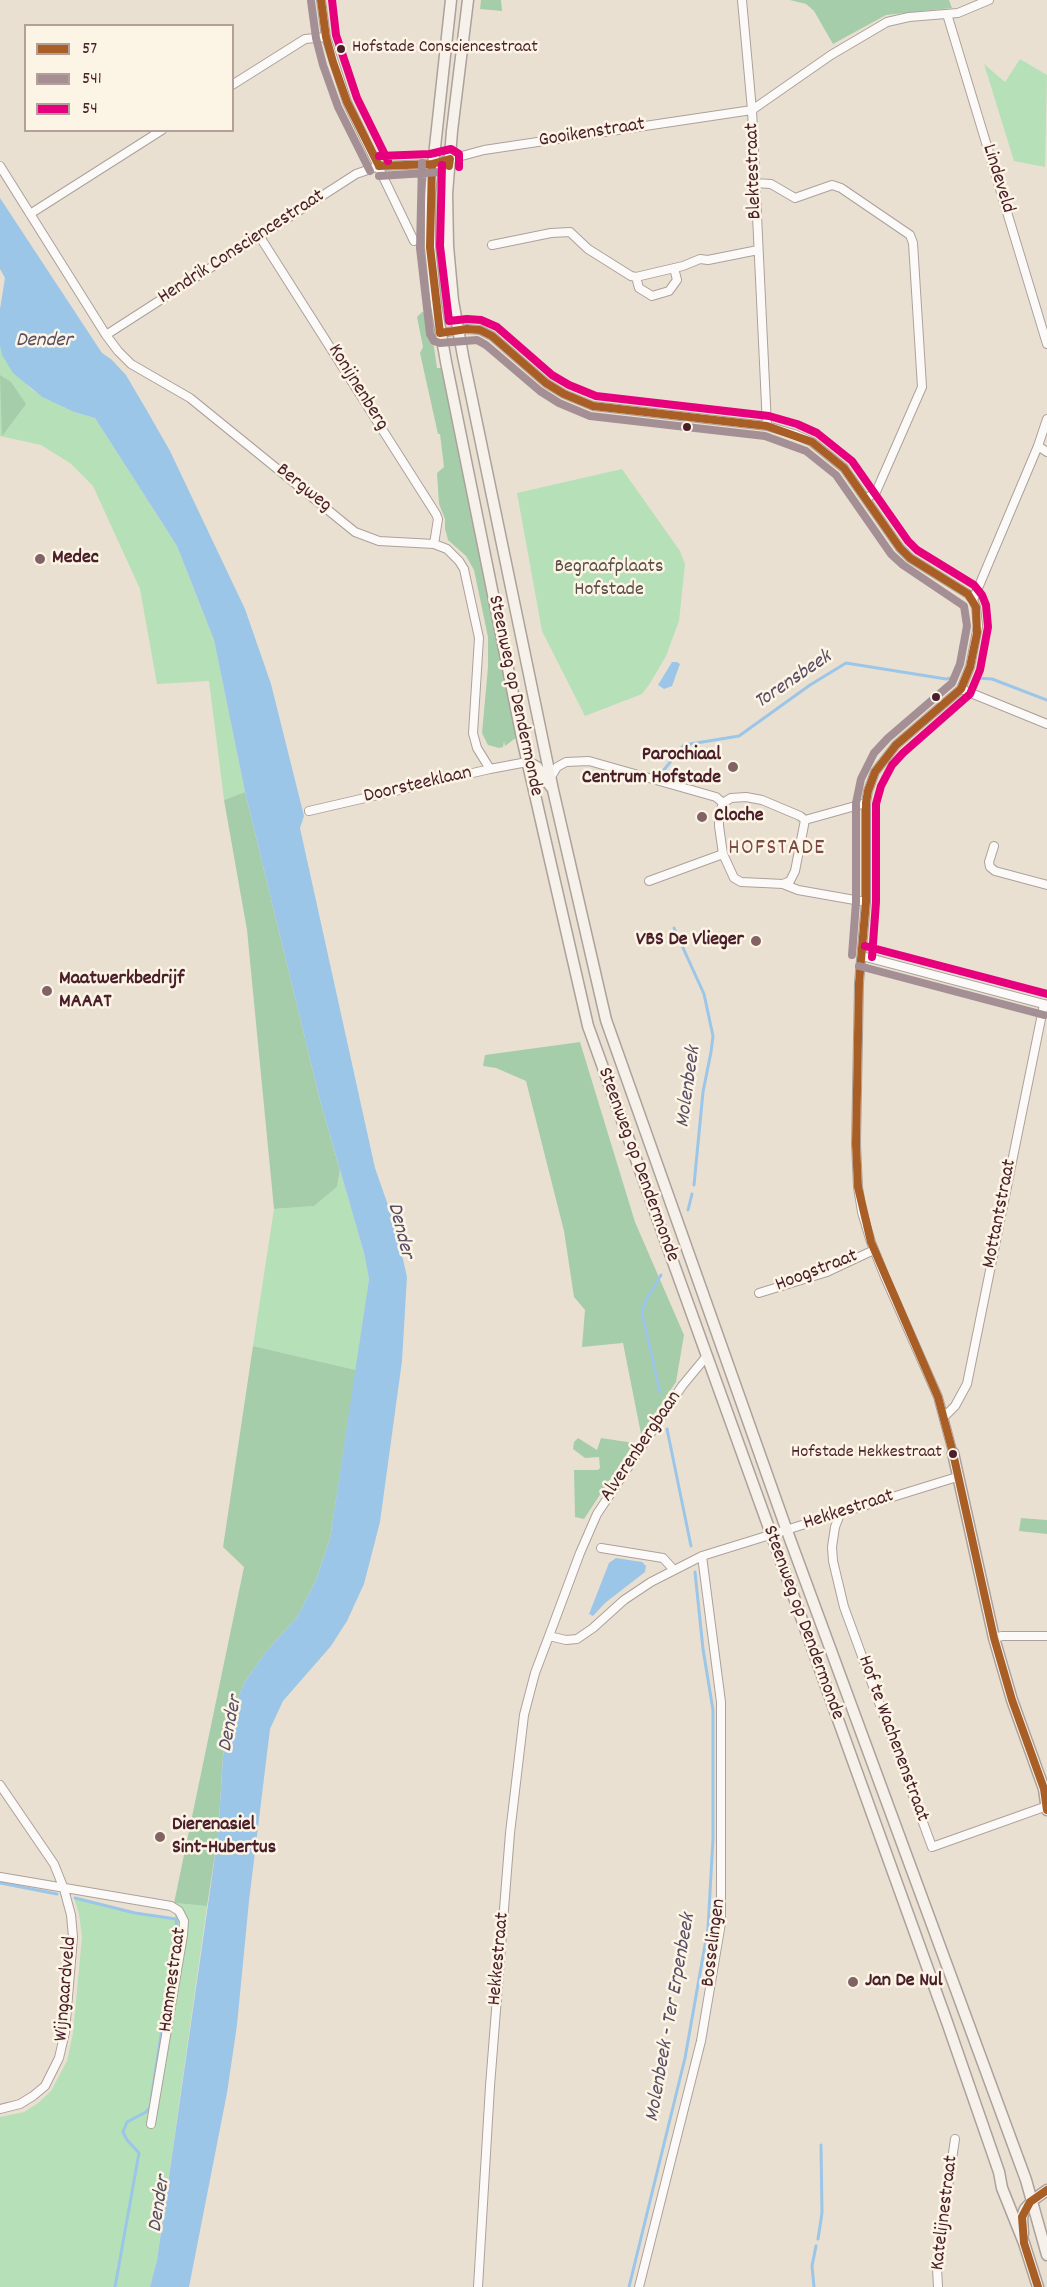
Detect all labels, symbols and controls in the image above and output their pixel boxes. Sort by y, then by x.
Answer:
legend [24,24,234,132]
text: 57 [82,37,97,62]
place label: Hofstade Consciencestraat [352,38,538,60]
marker: Hofstade Consciencestraat [335,43,347,55]
text: 541 [82,67,102,92]
text: 54 [82,97,98,122]
street label: Gooikenstraat [537,114,647,154]
street label: Blektestraat [741,122,769,220]
street label: Lindeveld [975,142,1019,216]
street label: Hendrik Consciencestraat [154,185,330,311]
water label: Dender [16,329,72,355]
street label: Konijnenberg [321,340,393,436]
unlabelled marker [681,421,693,433]
street label: Bergweg [270,459,336,519]
place label: Medec [52,547,99,571]
marker: Medec [33,552,47,566]
park label: Begraafplaats Hofstade [555,556,663,603]
street label: Steenweg op Dendermonde [481,593,547,799]
water label: Torensbeek [751,646,837,716]
unlabelled marker [930,691,942,703]
place label: Parochiaal Centrum Hofstade [582,744,721,791]
marker: Parochiaal Centrum Hofstade [726,760,740,774]
street label: Doorsteeklaan [362,762,474,810]
place label: Cloche [714,805,764,829]
marker: Cloche [695,810,709,824]
district label: HOFSTADE [728,837,826,863]
place label: VBS De Vlieger [636,929,744,953]
marker: VBS De Vlieger [749,934,763,948]
place label: Maatwerkbedrijf MAAAT [59,968,184,1015]
marker: Maatwerkbedrijf MAAAT [40,984,54,998]
water label: Molenbeek [672,1045,708,1129]
street label: Steenweg op Dendermonde [591,1065,683,1265]
street label: Mottantstraat [979,1157,1023,1271]
water label: Dender [380,1200,418,1262]
street label: Hoogstraat [772,1245,862,1299]
street label: Alverenbergbaan [596,1387,688,1507]
place label: Hofstade Hekkestraat [791,1443,942,1465]
marker: Hofstade Hekkestraat [947,1448,959,1460]
street label: Hekkestraat [801,1485,897,1537]
street label: Steenweg op Dendermonde [756,1523,848,1723]
street label: Hof te Wachenenstraat [851,1653,933,1825]
water label: Dender [214,1694,250,1754]
place label: Dierenasiel Sint-Hubertus [172,1814,276,1861]
marker: Dierenasiel Sint-Hubertus [153,1830,167,1844]
street label: Bosselingen [698,1898,732,1988]
street label: Hekkestraat [484,1911,516,2007]
water label: Molenbeek - Ter Erpenbeek [641,1912,703,2124]
street label: Hammestraat [155,1926,193,2034]
street label: Wijngaardveld [50,1936,84,2042]
place label: Jan De Nul [865,1970,942,1994]
marker: Jan De Nul [846,1975,860,1989]
street label: Katelijnestraat [927,2154,965,2272]
water label: Dender [144,2174,178,2234]

